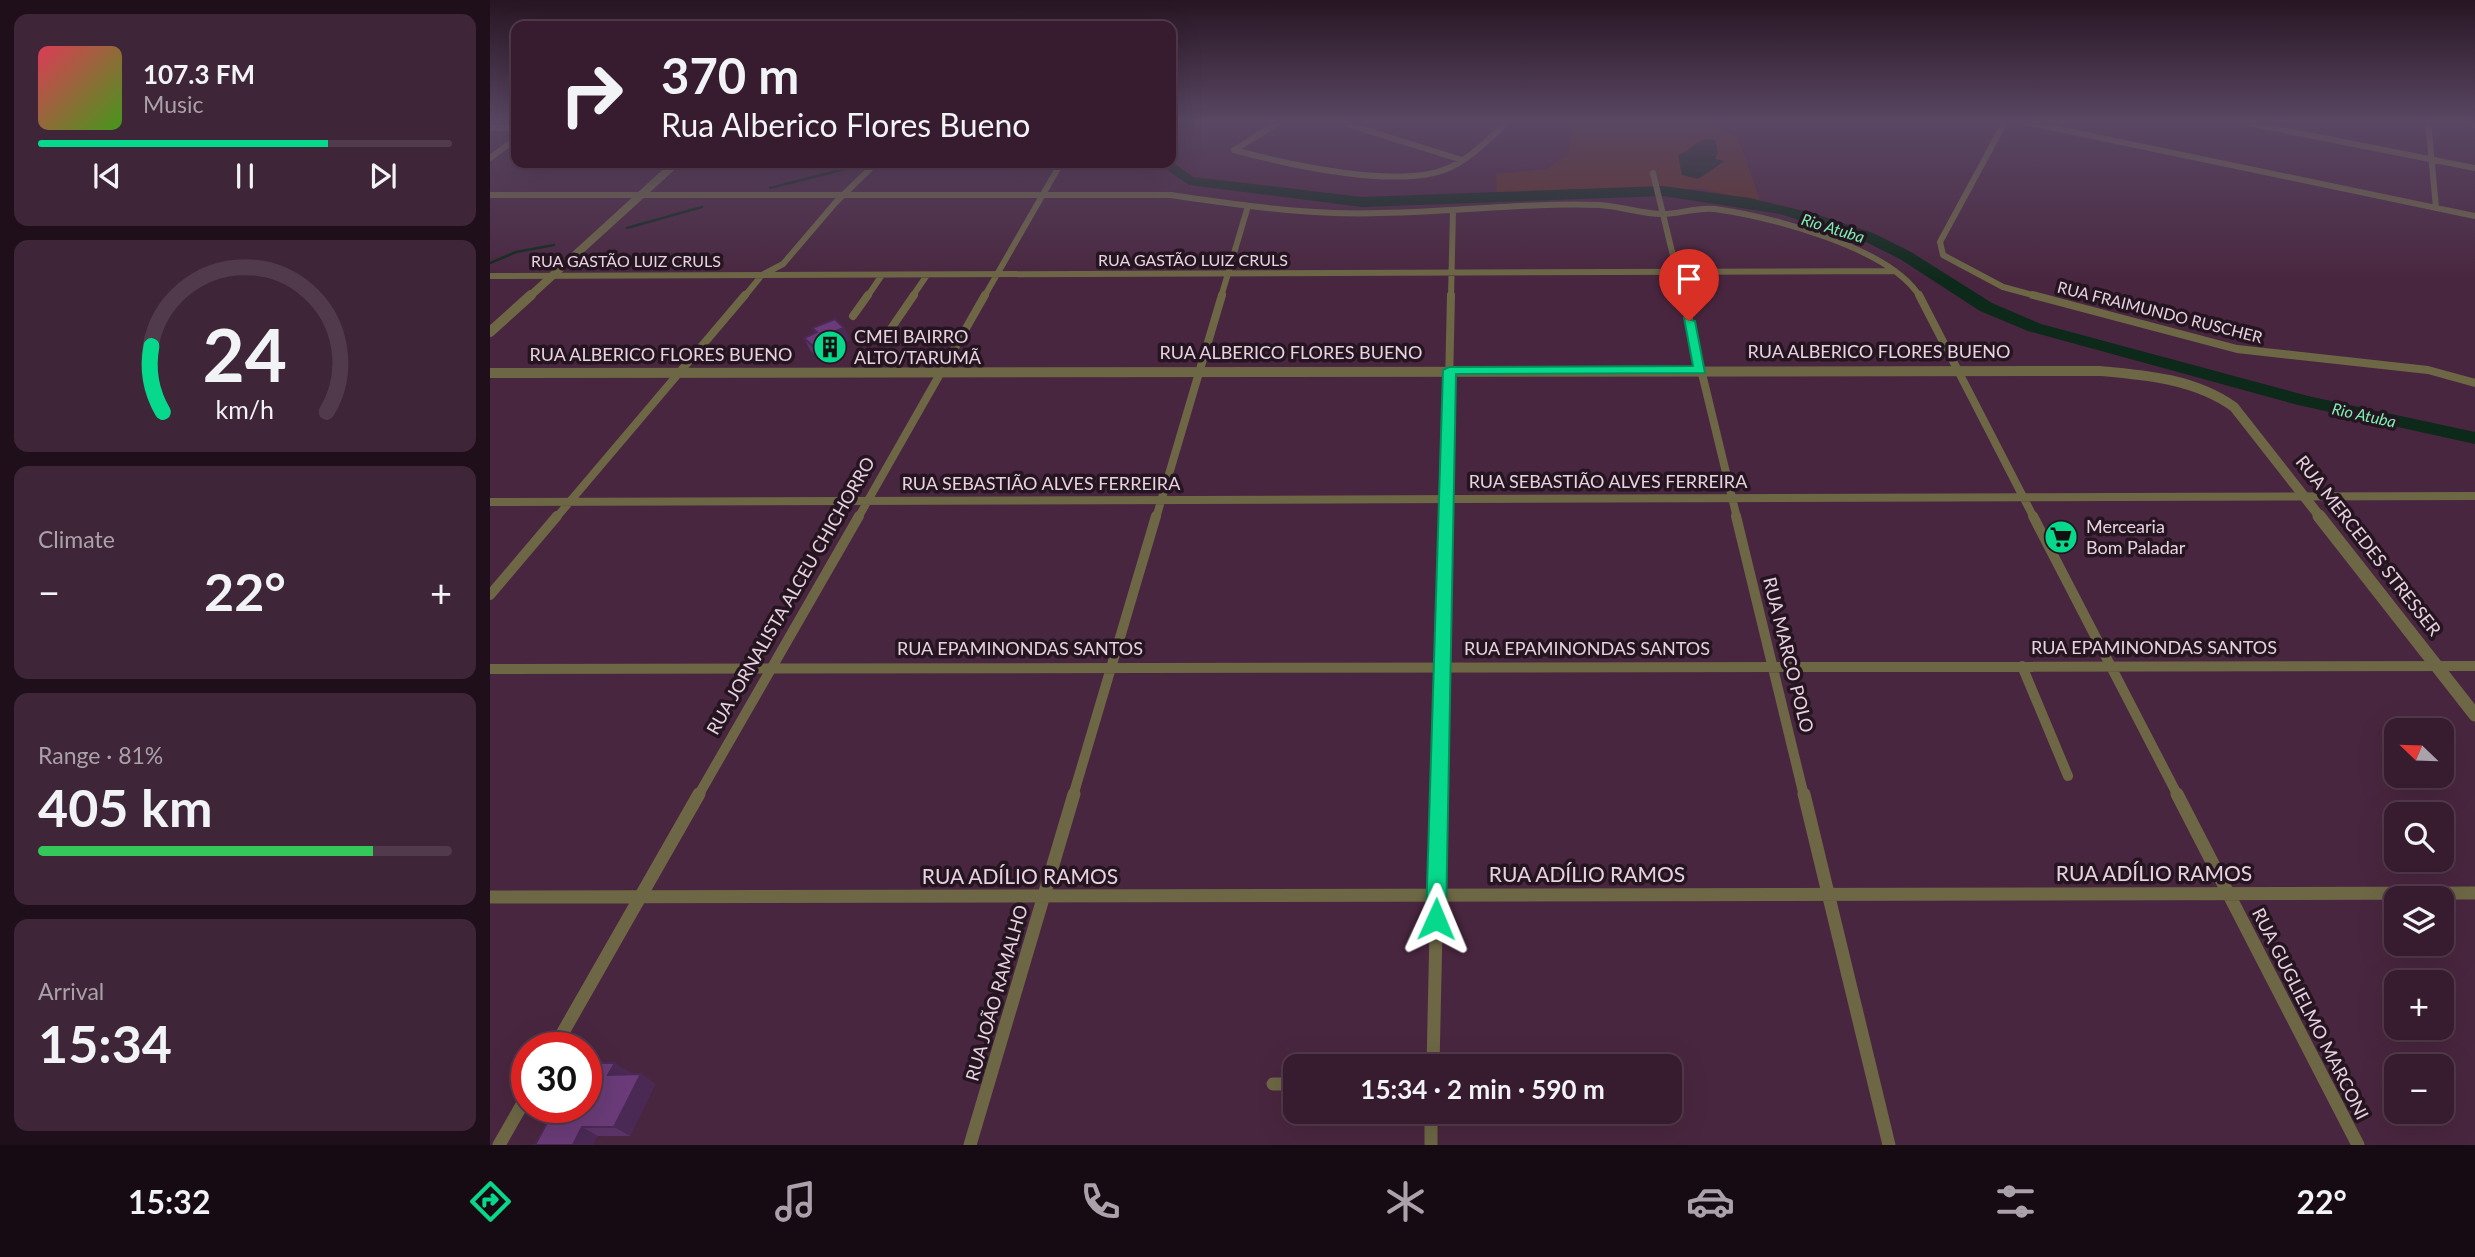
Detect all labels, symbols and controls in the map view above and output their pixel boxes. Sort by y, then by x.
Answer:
text: 370 m [661,46,799,104]
icon: right [546,49,637,140]
text: 107.3 FM [143,58,255,90]
text: Music [143,90,203,118]
text: Rua Alberico Flores Bueno [661,105,1030,144]
icon: previous [88,157,126,195]
icon: pause [226,157,264,195]
icon: next [364,157,402,195]
water label: Rio Atuba [1799,209,1867,246]
pin [1659,249,1719,321]
street label: RUA GASTÃO LUIZ CRULS [1098,250,1288,269]
street label: RUA GASTÃO LUIZ CRULS [531,251,721,270]
icon: arrive [1670,260,1708,298]
street label: RUA FRAIMUNDO RUSCHER [2056,277,2265,346]
text: 24 [203,311,287,399]
place label: CMEI BAIRRO ALTO/TARUMÃ [854,325,982,368]
building icon: CMEI BAIRRO ALTO/TARUMÃ [811,328,849,366]
street label: RUA ALBERICO FLORES BUENO [1748,340,2011,362]
street label: RUA ALBERICO FLORES BUENO [1160,341,1423,363]
street label: RUA ALBERICO FLORES BUENO [530,343,793,365]
text: km/h [216,394,274,424]
water label: Rio Atuba [2330,398,2398,431]
street label: RUA MERCEDES STRESSER [2292,451,2446,640]
street label: RUA JORNALISTA ALCEU CHICHORRO [701,453,879,738]
street label: RUA SEBASTIÃO ALVES FERREIRA [1469,470,1748,492]
street label: RUA SEBASTIÃO ALVES FERREIRA [902,472,1181,494]
place label: Mercearia Bom Paladar [2086,515,2186,558]
supermarket icon: Mercearia Bom Paladar [2042,518,2080,556]
text: Climate [38,525,115,553]
text: 22° [204,560,286,622]
text: − [38,569,60,615]
text: + [430,569,452,615]
street label: RUA MARCO POLO [1759,575,1819,735]
street label: RUA EPAMINONDAS SANTOS [2031,636,2277,658]
street label: RUA EPAMINONDAS SANTOS [897,637,1143,659]
street label: RUA EPAMINONDAS SANTOS [1464,637,1710,659]
north arrow [2384,718,2454,788]
map controls [2384,718,2454,1124]
text: Range · 81% [38,741,163,769]
text: 405 km [38,776,212,838]
button: search [2384,802,2454,872]
street label: RUA ADÍLIO RAMOS [2056,860,2252,885]
street label: RUA ADÍLIO RAMOS [1489,861,1685,886]
street label: RUA ADÍLIO RAMOS [922,863,1118,888]
position arrow [1399,882,1473,956]
button: layers [2384,886,2454,956]
street label: RUA JOÃO RAMALHO [960,902,1032,1083]
street label: RUA GUGLIELMO MARCONI [2248,904,2374,1123]
button: + [2384,970,2454,1040]
text: Arrival [38,977,104,1005]
text: 15:34 [38,1012,172,1074]
speed limit sign: 30 [511,1032,602,1123]
button: − [2384,1054,2454,1124]
text: 15:34 · 2 min · 590 m [1360,1073,1605,1105]
icon: directions [466,1177,515,1226]
icon: music [771,1177,820,1226]
icon: phone [1076,1177,1125,1226]
icon: climate [1381,1177,1430,1226]
icon: car [1686,1177,1735,1226]
icon: filters [1991,1177,2040,1226]
text: 15:32 [128,1182,210,1221]
text: 22° [2296,1182,2347,1221]

